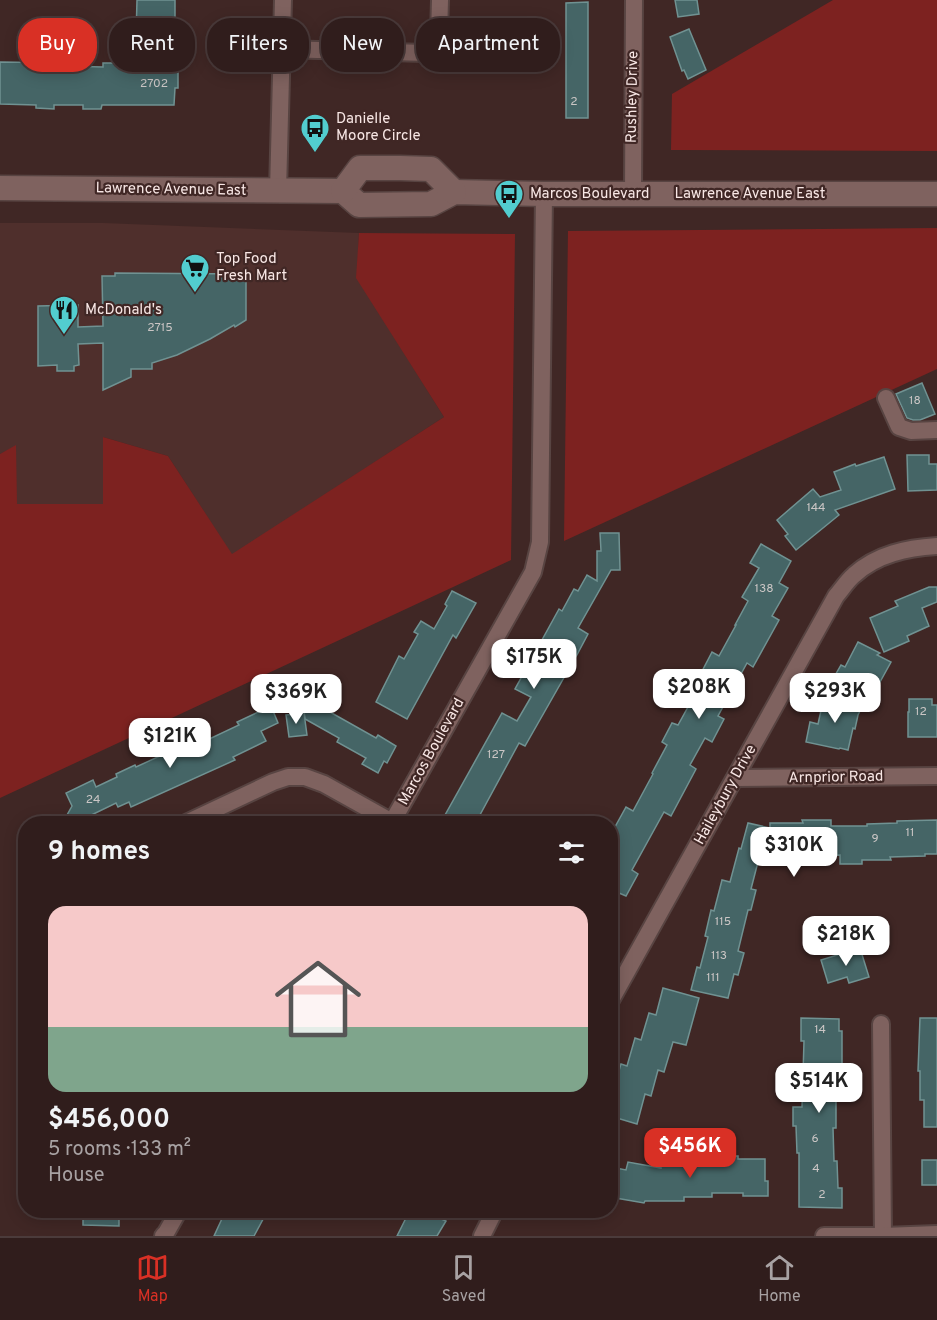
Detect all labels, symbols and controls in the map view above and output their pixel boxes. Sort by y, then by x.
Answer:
chip: Buy [18,18,97,72]
chip: Rent [109,18,195,72]
chip: Filters [207,18,309,72]
chip: New [321,18,404,72]
chip: Apartment [416,18,560,72]
street label: Rushley Drive [623,51,643,143]
house number: 2702 [140,76,168,92]
house number: 2 [570,94,578,110]
place label: Danielle Moore Circle [336,110,421,146]
bus stop icon: Danielle Moore Circle [299,112,331,154]
bus stop icon: Marcos Boulevard [493,178,525,220]
street label: Lawrence Avenue East [95,179,247,201]
place label: Marcos Boulevard [530,185,649,204]
street label: Lawrence Avenue East [675,185,825,204]
place label: Top Food Fresh Mart [216,250,287,286]
supermarket icon: Top Food Fresh Mart [179,252,211,294]
restaurant icon: McDonald's [48,294,80,336]
place label: McDonald's [85,301,162,320]
house number: 2715 [147,320,173,336]
house number: 18 [909,393,921,409]
house number: 144 [806,500,826,516]
house number: 138 [754,581,774,597]
pin: $175K [492,639,576,690]
text: $175K [505,645,563,671]
pin: $208K [657,669,741,720]
pin: $293K [793,673,877,724]
pin: $369K [254,674,338,725]
text: $208K [667,675,731,701]
text: $293K [804,679,866,705]
text: $369K [265,680,327,706]
street label: Marcos Boulevard [395,695,469,809]
house number: 12 [915,704,927,720]
pin: $121K [128,718,212,769]
text: $121K [143,724,197,750]
street label: Haileybury Drive [691,742,761,848]
house number: 127 [487,747,505,763]
street label: Arnprior Road [788,768,884,788]
house number: 24 [86,792,100,808]
house number: 11 [906,825,914,841]
pin: $310K [752,827,836,878]
house number: 9 [871,831,879,847]
text: $310K [764,833,824,859]
text: 9 homes [48,836,150,869]
icon: filters [555,836,588,869]
house number: 115 [715,914,731,930]
pin: $218K [804,916,888,967]
text: $218K [817,922,875,948]
icon: home [264,945,372,1053]
house number: 113 [711,948,727,964]
house number: 111 [706,970,720,986]
house number: 14 [814,1022,826,1038]
pin: $514K [777,1063,861,1114]
text: $514K [789,1069,849,1095]
text: $456,000 [48,1104,170,1137]
pin: $456K [648,1128,732,1179]
house number: 6 [811,1131,819,1147]
text: $456K [658,1134,722,1160]
text: 5 rooms · 133 m² [48,1137,191,1163]
house number: 4 [812,1161,820,1177]
text: House [48,1163,104,1189]
house number: 2 [818,1187,826,1203]
tab: Map [136,1251,169,1307]
tab: Saved [442,1251,486,1307]
tab: Home [758,1251,801,1307]

